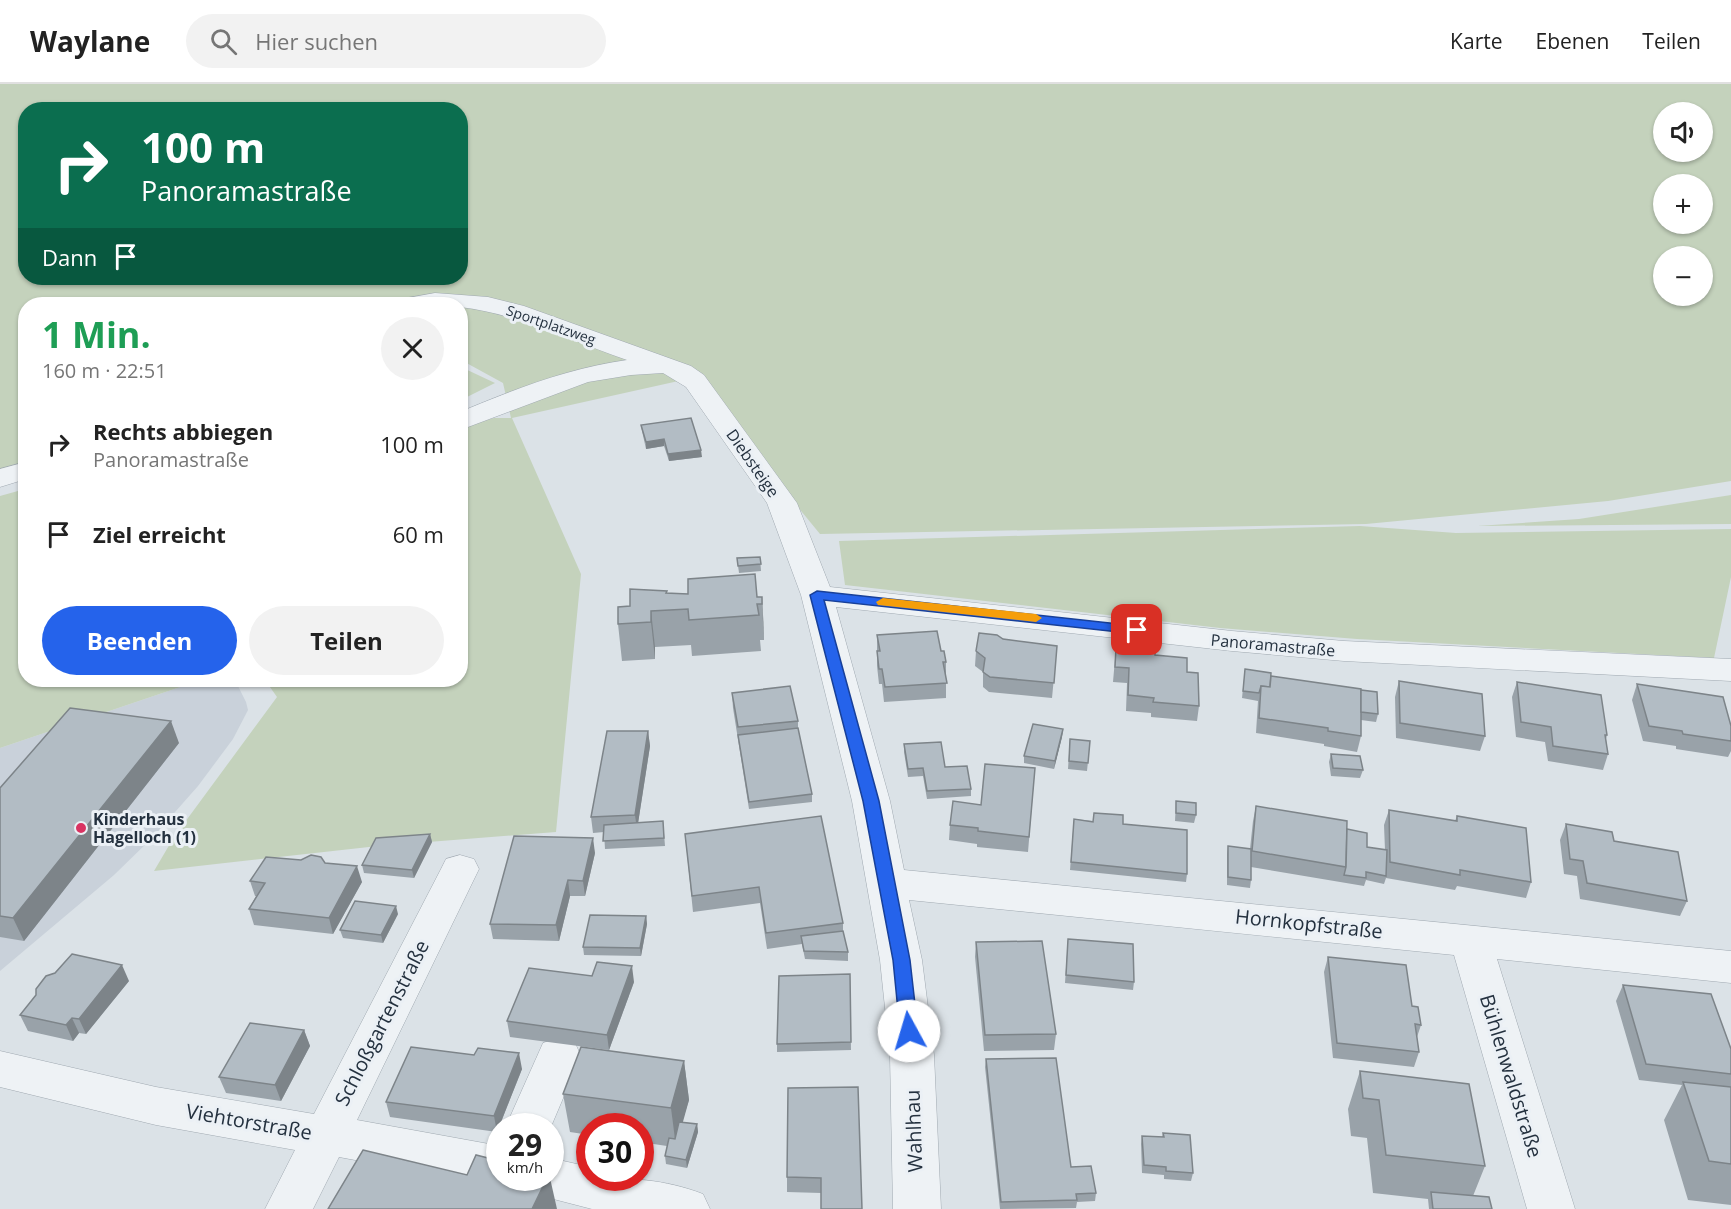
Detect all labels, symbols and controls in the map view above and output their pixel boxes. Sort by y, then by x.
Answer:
search box [186,14,606,68]
text: Waylane [30,22,150,60]
icon: search [207,25,240,58]
text: Hier suchen [255,26,378,56]
text: Karte [1450,27,1503,55]
text: Ebenen [1536,27,1609,55]
text: Teilen [1642,27,1701,55]
map controls [1653,102,1713,306]
button: sound [1653,102,1713,162]
text: 100 m [141,118,265,175]
icon: right [42,126,120,204]
text: Panoramastraße [141,172,352,209]
button: + [1653,174,1713,234]
icon: arrive [109,240,142,273]
text: Dann [42,242,97,272]
button: − [1653,246,1713,306]
street label: Sportplatzweg [504,300,599,349]
text: 1 Min. [42,310,151,359]
button: close [381,317,444,380]
text: 160 m · 22:51 [42,357,167,384]
text: Rechts abbiegen [93,416,273,446]
street label: Diebsteige [721,425,785,501]
icon: right [42,428,75,461]
text: 100 m [380,429,444,459]
text: Panoramastraße [93,446,249,473]
icon: arrive [42,518,75,551]
text: Ziel erreicht [93,519,226,549]
text: 60 m [393,519,444,549]
pin [1111,604,1162,655]
button: Beenden [42,606,237,675]
button: Teilen [249,606,444,675]
icon: arrive [1120,613,1153,646]
street label: Panoramastraße [1210,629,1336,661]
place label: Kinderhaus Hagelloch (1) [93,808,196,848]
marker: Kinderhaus Hagelloch (1) [74,821,88,835]
street label: Hornkopfstraße [1234,902,1384,945]
street label: Schloßgartenstraße [328,935,435,1110]
street label: Bühlenwaldstraße [1474,991,1549,1161]
position arrow [877,999,941,1063]
street label: Wahlhau [899,1089,928,1173]
street label: Viehtorstraße [184,1097,314,1146]
speed limit sign: 30 [576,1113,654,1191]
text: 29 [508,1124,542,1165]
text: km/h [507,1157,543,1177]

